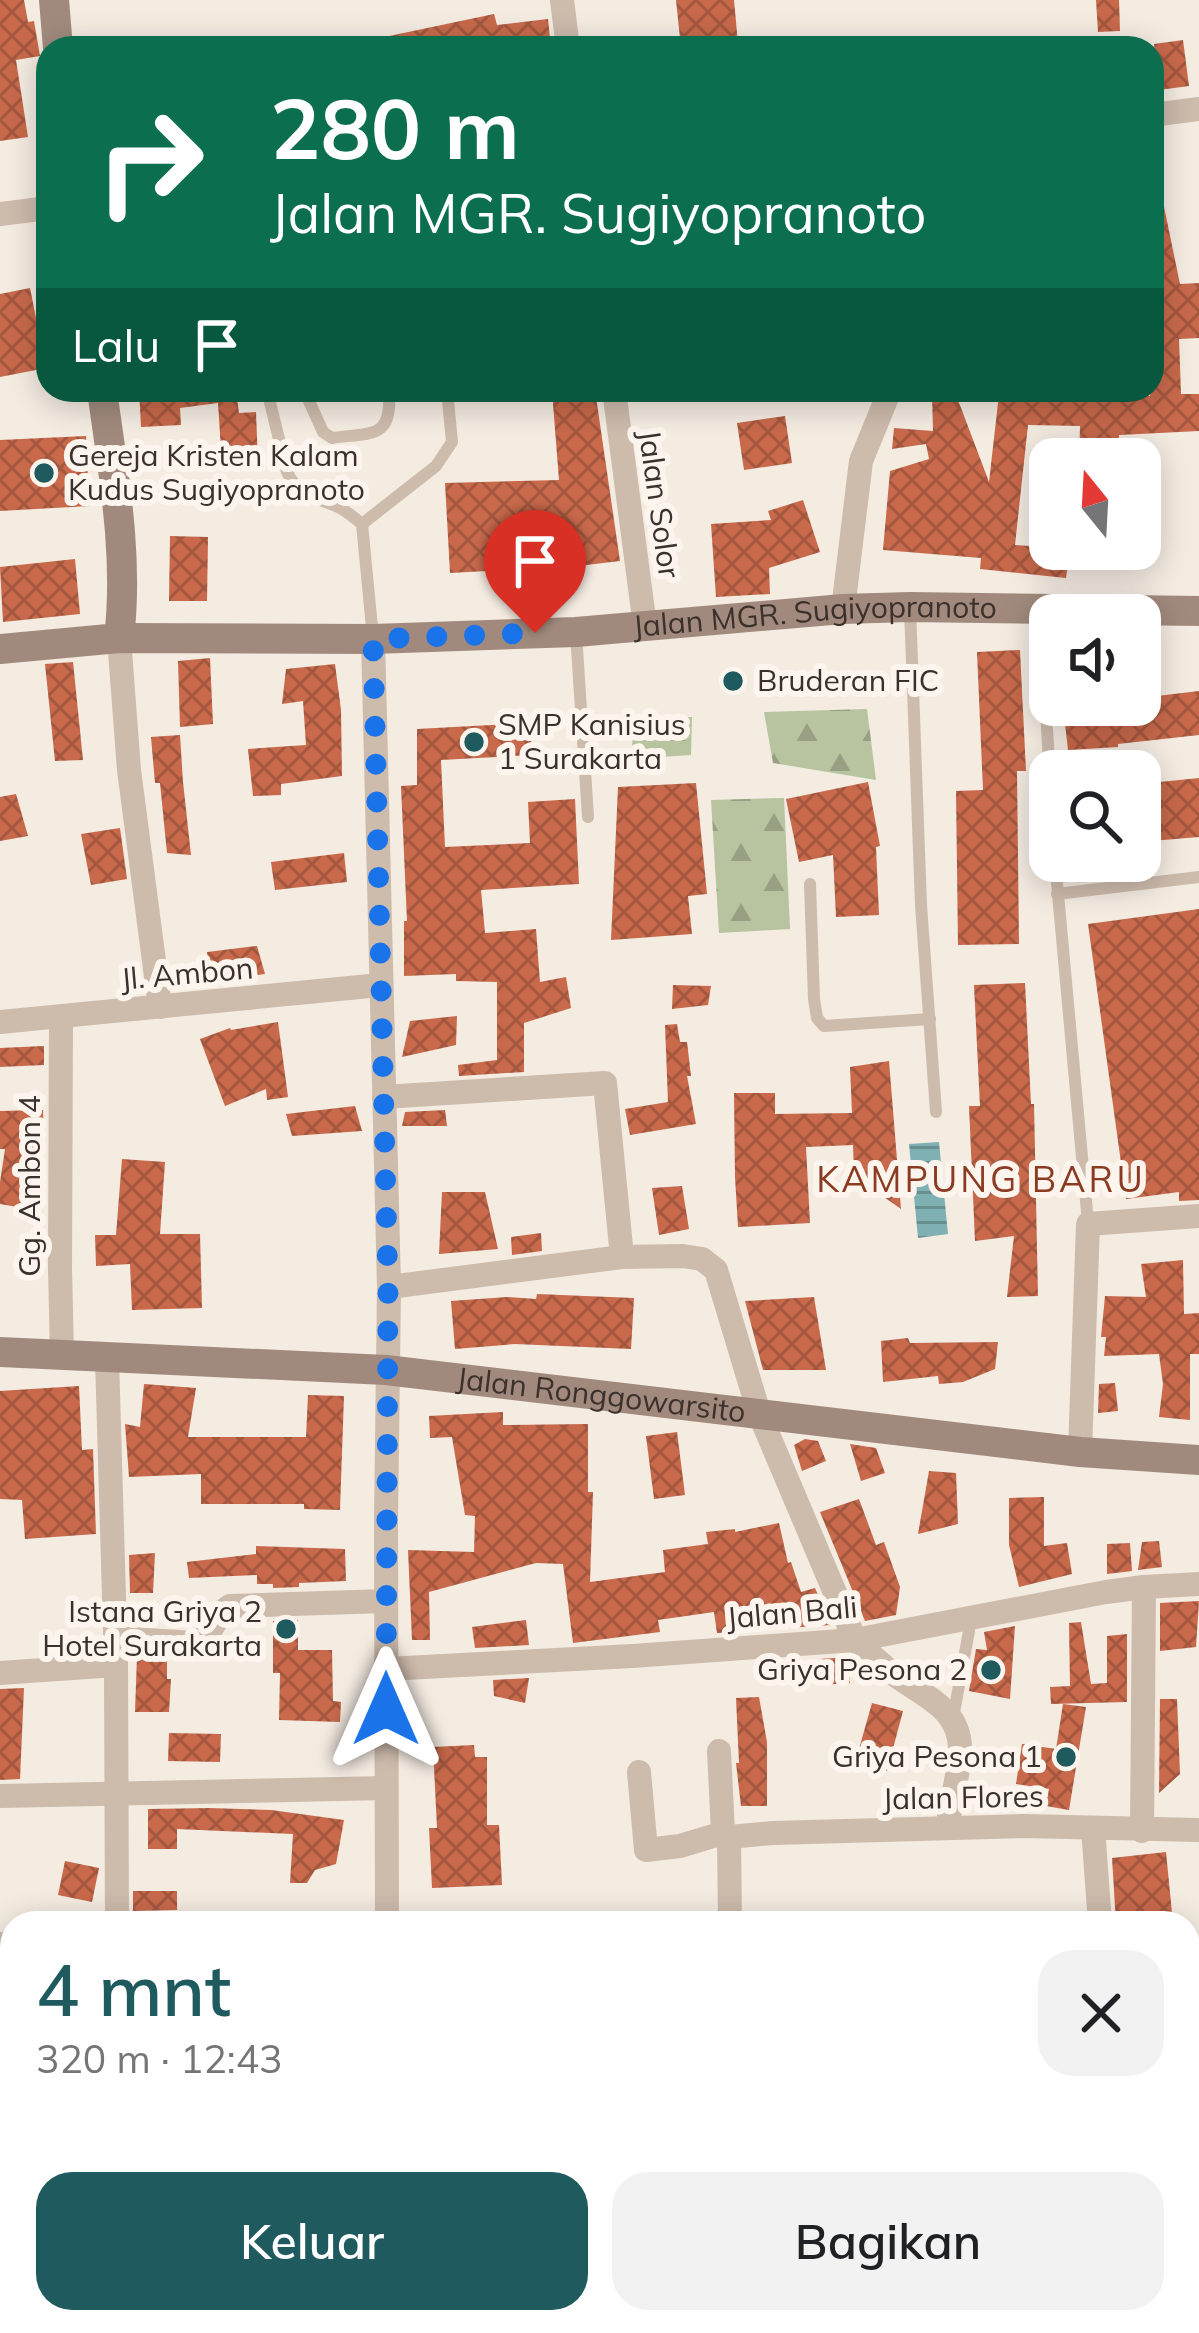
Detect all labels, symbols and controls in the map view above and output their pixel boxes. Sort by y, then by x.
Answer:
text: 280 m [270,75,520,180]
icon: right [72,84,228,240]
text: Jalan MGR. Sugiyopranoto [270,179,926,247]
icon: arrive [184,312,250,378]
text: Lalu [72,317,160,373]
street label: Jalan Solor [631,427,689,581]
place label: Gereja Kristen Kalam Kudus Sugiyopranoto [68,436,365,508]
north arrow [1029,438,1161,570]
map controls [1029,438,1161,882]
marker: Gereja Kristen Kalam Kudus Sugiyopranoto [31,460,57,486]
pin [484,510,586,633]
icon: arrive [502,528,568,594]
street label: Jalan MGR. Sugiyopranoto [631,587,997,645]
button: sound [1029,594,1161,726]
place label: Bruderan FIC [757,661,939,699]
marker: Bruderan FIC [720,668,746,694]
place label: SMP Kanisius 1 Surakarta [498,705,686,777]
marker: SMP Kanisius 1 Surakarta [461,729,487,755]
button: search [1029,750,1161,882]
street label: Jl. Ambon [119,948,255,998]
street label: Gg. Ambon 4 [10,1095,48,1277]
district label: KAMPUNG BARU [816,1156,1146,1201]
street label: Jalan Ronggowarsito [455,1358,748,1430]
street label: Jalan Bali [725,1587,859,1637]
place label: Istana Griya 2 Hotel Surakarta [42,1592,262,1664]
marker: Istana Griya 2 Hotel Surakarta [273,1616,299,1642]
position arrow [323,1646,449,1772]
place label: Griya Pesona 2 [757,1650,967,1688]
marker: Griya Pesona 2 [978,1657,1004,1683]
place label: Griya Pesona 1 [832,1737,1042,1775]
marker: Griya Pesona 1 [1053,1744,1079,1770]
street label: Jalan Flores [882,1777,1044,1817]
text: 4 mnt [36,1944,231,2034]
button: close [1038,1950,1164,2076]
text: 320 m · 12:43 [36,2034,282,2083]
button: Keluar [36,2172,588,2310]
button: Bagikan [612,2172,1164,2310]

